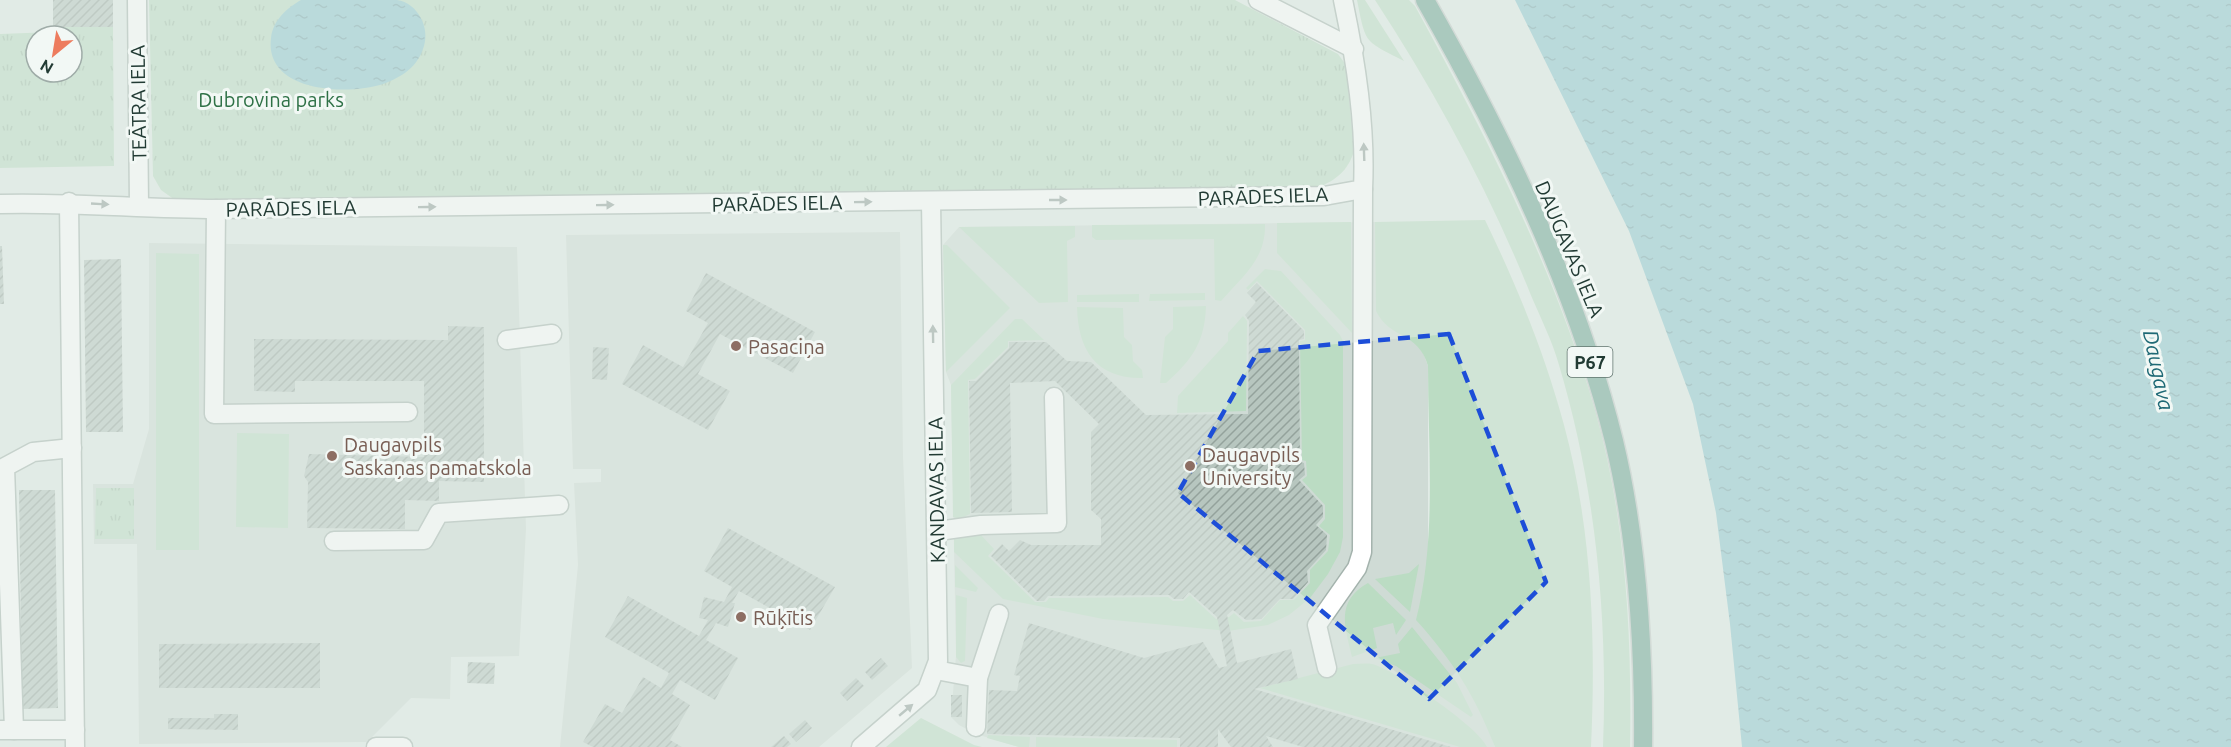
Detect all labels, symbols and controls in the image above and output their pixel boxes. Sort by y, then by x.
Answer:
north arrow [24,24,84,84]
street label: TEĀTRA IELA [125,45,151,161]
text: N [37,56,56,78]
park label: Dubrovina parks [198,88,344,111]
one-way arrow [1359,143,1368,162]
street label: DAUGAVAS IELA [1531,177,1609,321]
street label: PARĀDES IELA [1197,182,1329,210]
street label: PARĀDES IELA [711,190,843,216]
street label: PARĀDES IELA [225,195,357,221]
one-way arrow [1049,195,1068,205]
one-way arrow [854,197,873,207]
one-way arrow [91,199,110,209]
one-way arrow [596,200,615,210]
one-way arrow [418,202,437,212]
one-way arrow [928,325,938,344]
water label: Daugava [2139,328,2179,412]
place label: Pasaciņa [748,335,825,358]
marker: Pasaciņa [729,339,743,353]
road number: P67 [1568,347,1612,377]
street label: KANDAVAS IELA [923,417,949,563]
place label: Daugavpils Saskaņas pamatskola [344,433,532,479]
place label: Daugavpils University [1202,443,1300,489]
marker: Daugavpils Saskaņas pamatskola [325,449,339,463]
marker: Daugavpils University [1183,459,1197,473]
place label: Rūķītis [753,606,813,629]
marker: Rūķītis [734,610,748,624]
one-way arrow [898,703,914,716]

